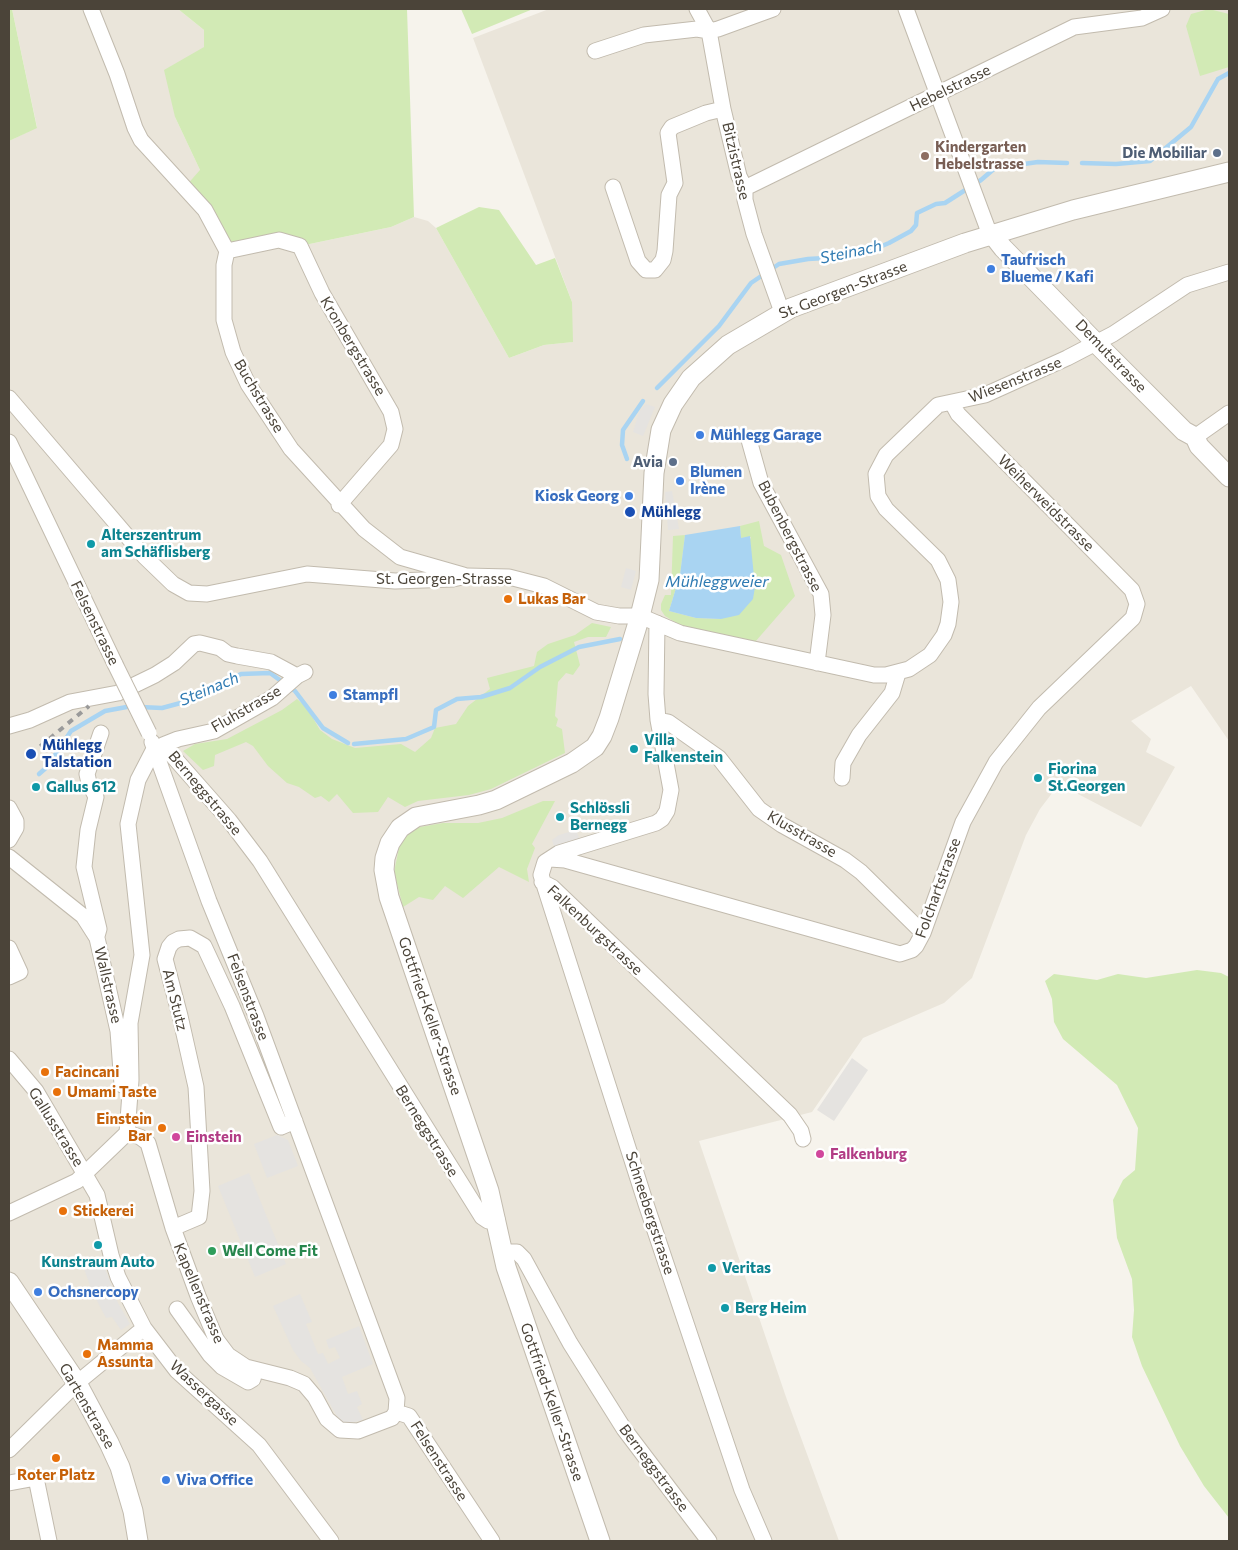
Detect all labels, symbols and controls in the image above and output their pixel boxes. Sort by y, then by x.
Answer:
street label: Hebelstrasse [907,61,993,115]
street label: Bitzistrasse [718,120,754,202]
place label: Kindergarten Hebelstrasse [935,138,1026,173]
place label: Die Mobiliar [1122,144,1207,162]
marker: Die Mobiliar [1211,147,1223,159]
marker: Kindergarten Hebelstrasse [919,150,931,162]
water label: Steinach [818,236,884,268]
place label: Taufrisch Blueme / Kafi [1001,251,1094,286]
street label: St. Georgen-Strasse [776,257,910,323]
marker: Taufrisch Blueme / Kafi [985,263,997,275]
street label: Kronbergstrasse [316,293,390,399]
street label: Demutstrasse [1072,316,1150,396]
street label: Wiesenstrasse [966,353,1064,407]
street label: Buchstrasse [230,356,288,436]
place label: Mühlegg Garage [710,426,822,444]
marker: Mühlegg Garage [694,429,706,441]
street label: Weiherweidstrasse [994,451,1098,555]
place label: Avia [633,453,663,471]
marker: Avia [667,456,679,468]
place label: Blumen Irène [690,463,742,498]
marker: Blumen Irène [674,475,686,487]
street label: Bubenbergstrasse [754,477,826,595]
place label: Kiosk Georg [535,487,619,505]
marker: Kiosk Georg [623,490,635,502]
place label: Mühlegg [641,503,701,521]
marker: Mühlegg [623,505,637,519]
place label: Alterszentrum am Schäflisberg [101,526,210,561]
marker: Alterszentrum am Schäflisberg [85,538,97,550]
street label: St. Georgen-Strasse [376,570,512,588]
water label: Mühleggweier [665,572,769,592]
street label: Felsenstrasse [67,578,123,668]
place label: Lukas Bar [518,590,586,608]
marker: Lukas Bar [502,593,514,605]
water label: Steinach [176,668,242,710]
street label: Fluhstrasse [208,682,284,736]
place label: Stampfl [343,686,398,704]
marker: Stampfl [327,689,339,701]
place label: Villa Falkenstein [644,731,723,766]
place label: Mühlegg Talstation [42,736,112,771]
marker: Villa Falkenstein [628,743,640,755]
marker: Mühlegg Talstation [24,747,38,761]
street label: Berneggstrasse [165,747,245,839]
place label: Fiorina St.Georgen [1048,760,1125,795]
marker: Fiorina St.Georgen [1032,772,1044,784]
place label: Gallus 612 [46,778,116,796]
marker: Gallus 612 [30,781,42,793]
place label: Schlössli Bernegg [570,799,630,834]
street label: Klusstrasse [764,807,840,861]
marker: Schlössli Bernegg [554,811,566,823]
street label: Folchartstrasse [912,835,964,941]
street label: Falkenburgstrasse [544,881,646,979]
street label: Gottfried-Keller-Strasse [394,935,466,1097]
street label: Wallstrasse [90,945,126,1025]
street label: Felsenstrasse [223,951,273,1043]
street label: Am Stutz [159,967,191,1033]
place label: Facincani [55,1063,119,1081]
marker: Facincani [39,1066,51,1078]
street label: Berneggstrasse [392,1082,462,1180]
place label: Umami Taste [67,1083,157,1101]
street label: Gallusstrasse [25,1084,87,1170]
marker: Umami Taste [51,1086,63,1098]
place label: Einstein Bar [96,1110,152,1145]
marker: Einstein Bar [156,1122,168,1134]
place label: Einstein [186,1128,242,1146]
marker: Einstein [170,1131,182,1143]
place label: Falkenburg [830,1145,907,1163]
marker: Falkenburg [814,1148,826,1160]
street label: Schneebergstrasse [622,1149,678,1277]
place label: Stickerei [73,1202,134,1220]
marker: Stickerei [57,1205,69,1217]
marker: Kunstraum Auto [92,1239,104,1251]
street label: Kapellenstrasse [170,1240,228,1346]
place label: Well Come Fit [222,1242,318,1260]
marker: Well Come Fit [206,1245,218,1257]
place label: Kunstraum Auto [41,1253,155,1271]
place label: Veritas [722,1259,771,1277]
marker: Veritas [706,1262,718,1274]
place label: Ochsnercopy [48,1283,139,1301]
marker: Ochsnercopy [32,1286,44,1298]
place label: Berg Heim [735,1299,807,1317]
marker: Berg Heim [719,1302,731,1314]
street label: Gottfried-Keller-Strasse [516,1321,588,1483]
place label: Mamma Assunta [97,1336,153,1371]
marker: Mamma Assunta [81,1348,93,1360]
street label: Wassergasse [166,1357,242,1429]
street label: Gartenstrasse [55,1360,119,1452]
street label: Felsenstrasse [407,1418,471,1504]
street label: Berneggstrasse [615,1421,693,1515]
marker: Roter Platz [50,1452,62,1464]
place label: Roter Platz [17,1466,95,1484]
place label: Viva Office [176,1471,253,1489]
marker: Viva Office [160,1474,172,1486]

